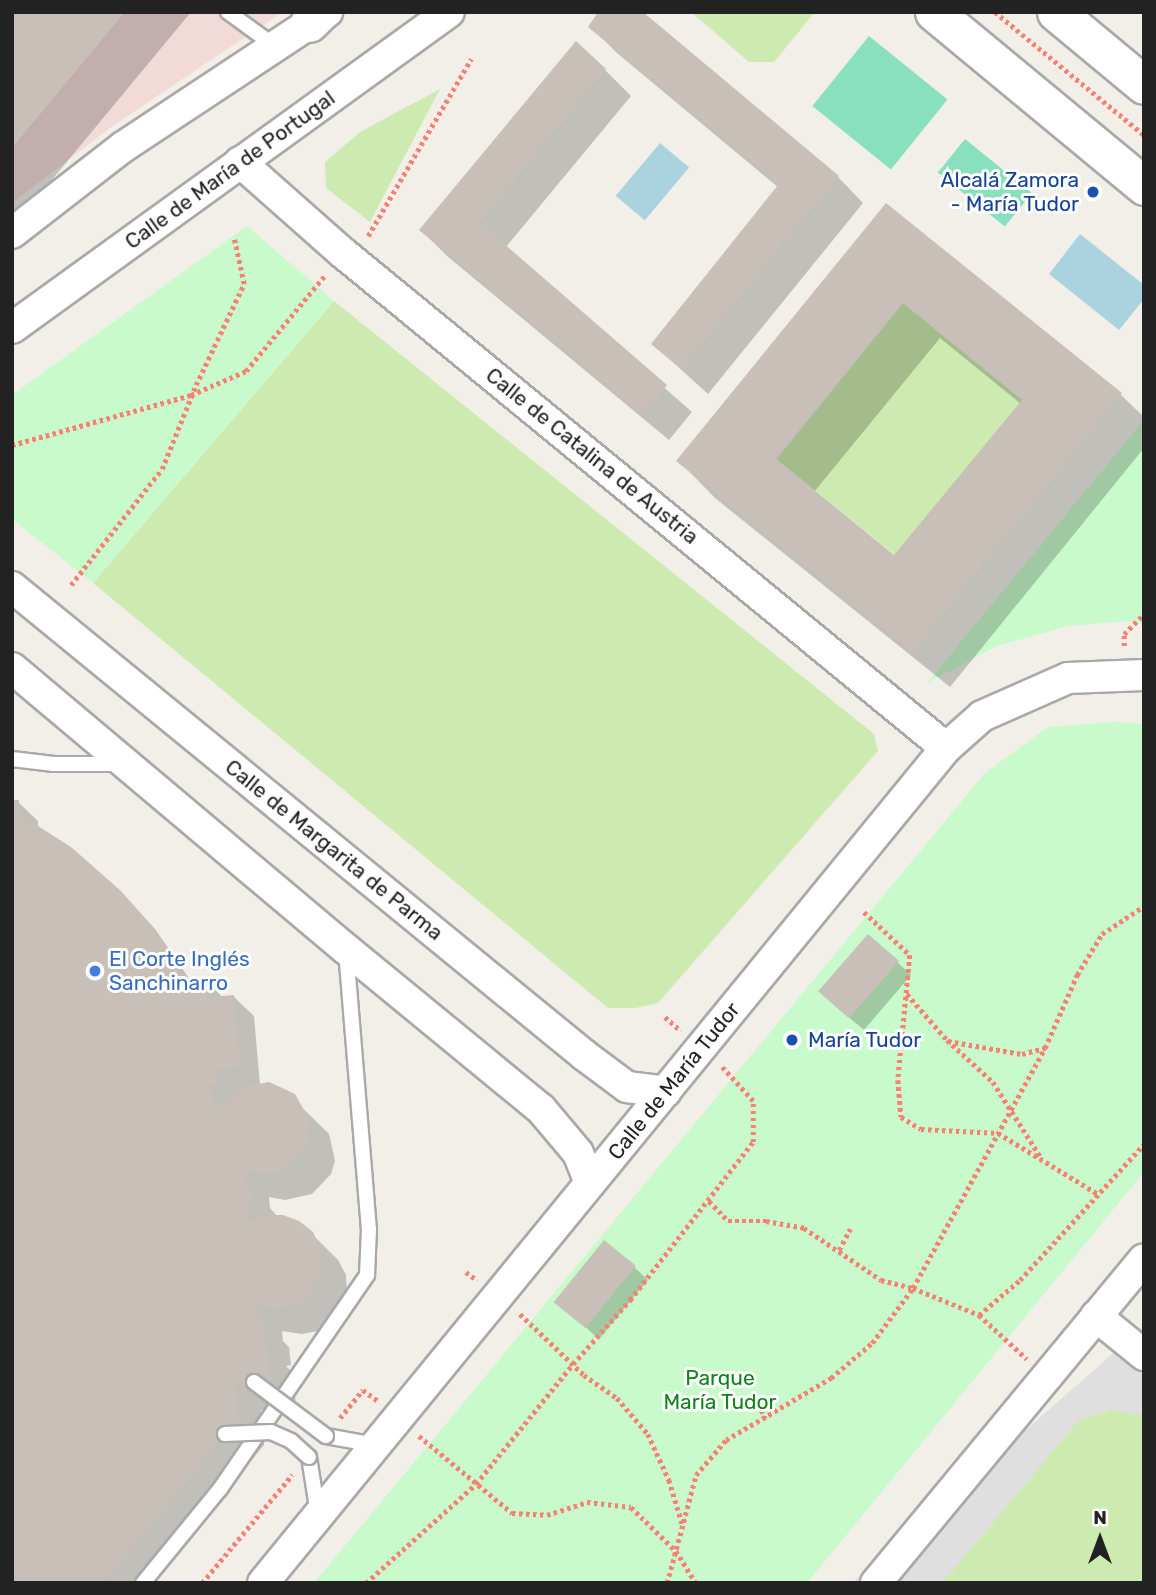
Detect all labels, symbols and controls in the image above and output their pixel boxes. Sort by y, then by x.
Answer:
street label: Calle de María de Portugal [120,85,340,255]
place label: Alcalá Zamora - María Tudor [940,167,1079,217]
marker: Alcalá Zamora - María Tudor [1085,184,1101,200]
street label: Calle de Catalina de Austria [480,362,704,550]
street label: Calle de Margarita de Parma [220,754,448,946]
place label: El Corte Inglés Sanchinarro [109,946,250,996]
marker: El Corte Inglés Sanchinarro [87,963,103,979]
street label: Calle de María Tudor [603,997,745,1165]
place label: María Tudor [808,1027,922,1053]
marker: María Tudor [782,1030,802,1050]
park label: Parque María Tudor [663,1365,777,1415]
north arrow [1065,1504,1135,1574]
text: N [1093,1506,1107,1529]

